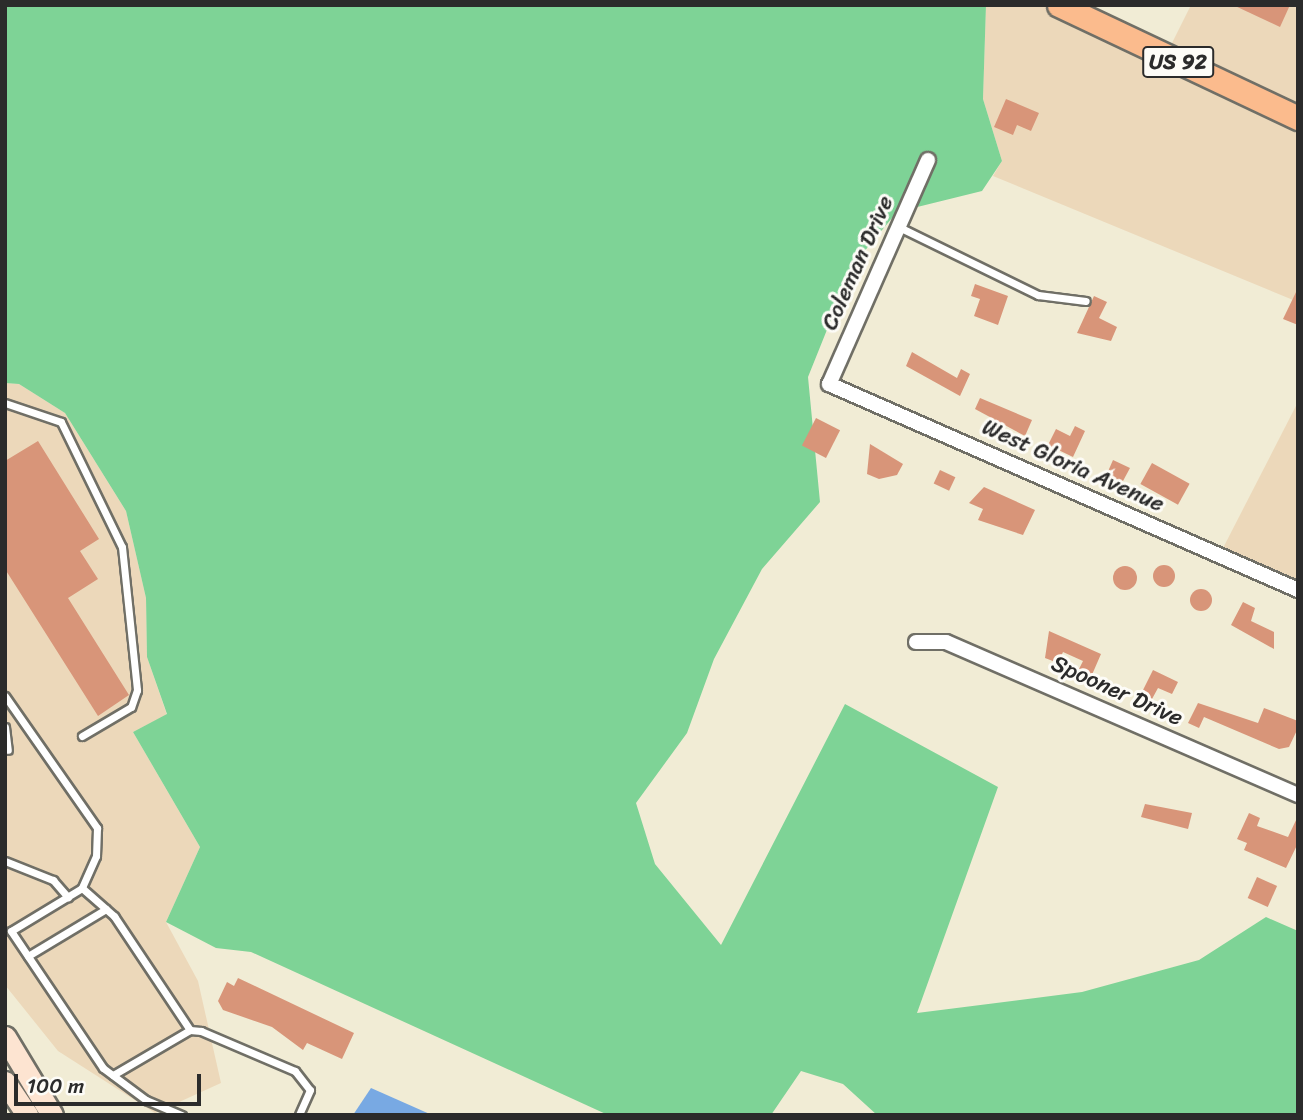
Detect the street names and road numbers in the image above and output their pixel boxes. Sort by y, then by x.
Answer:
road number: US 92 [1141,44,1215,80]
street label: Coleman Drive [816,192,900,334]
street label: West Gloria Avenue [978,414,1168,518]
street label: Spooner Drive [1047,650,1187,732]

